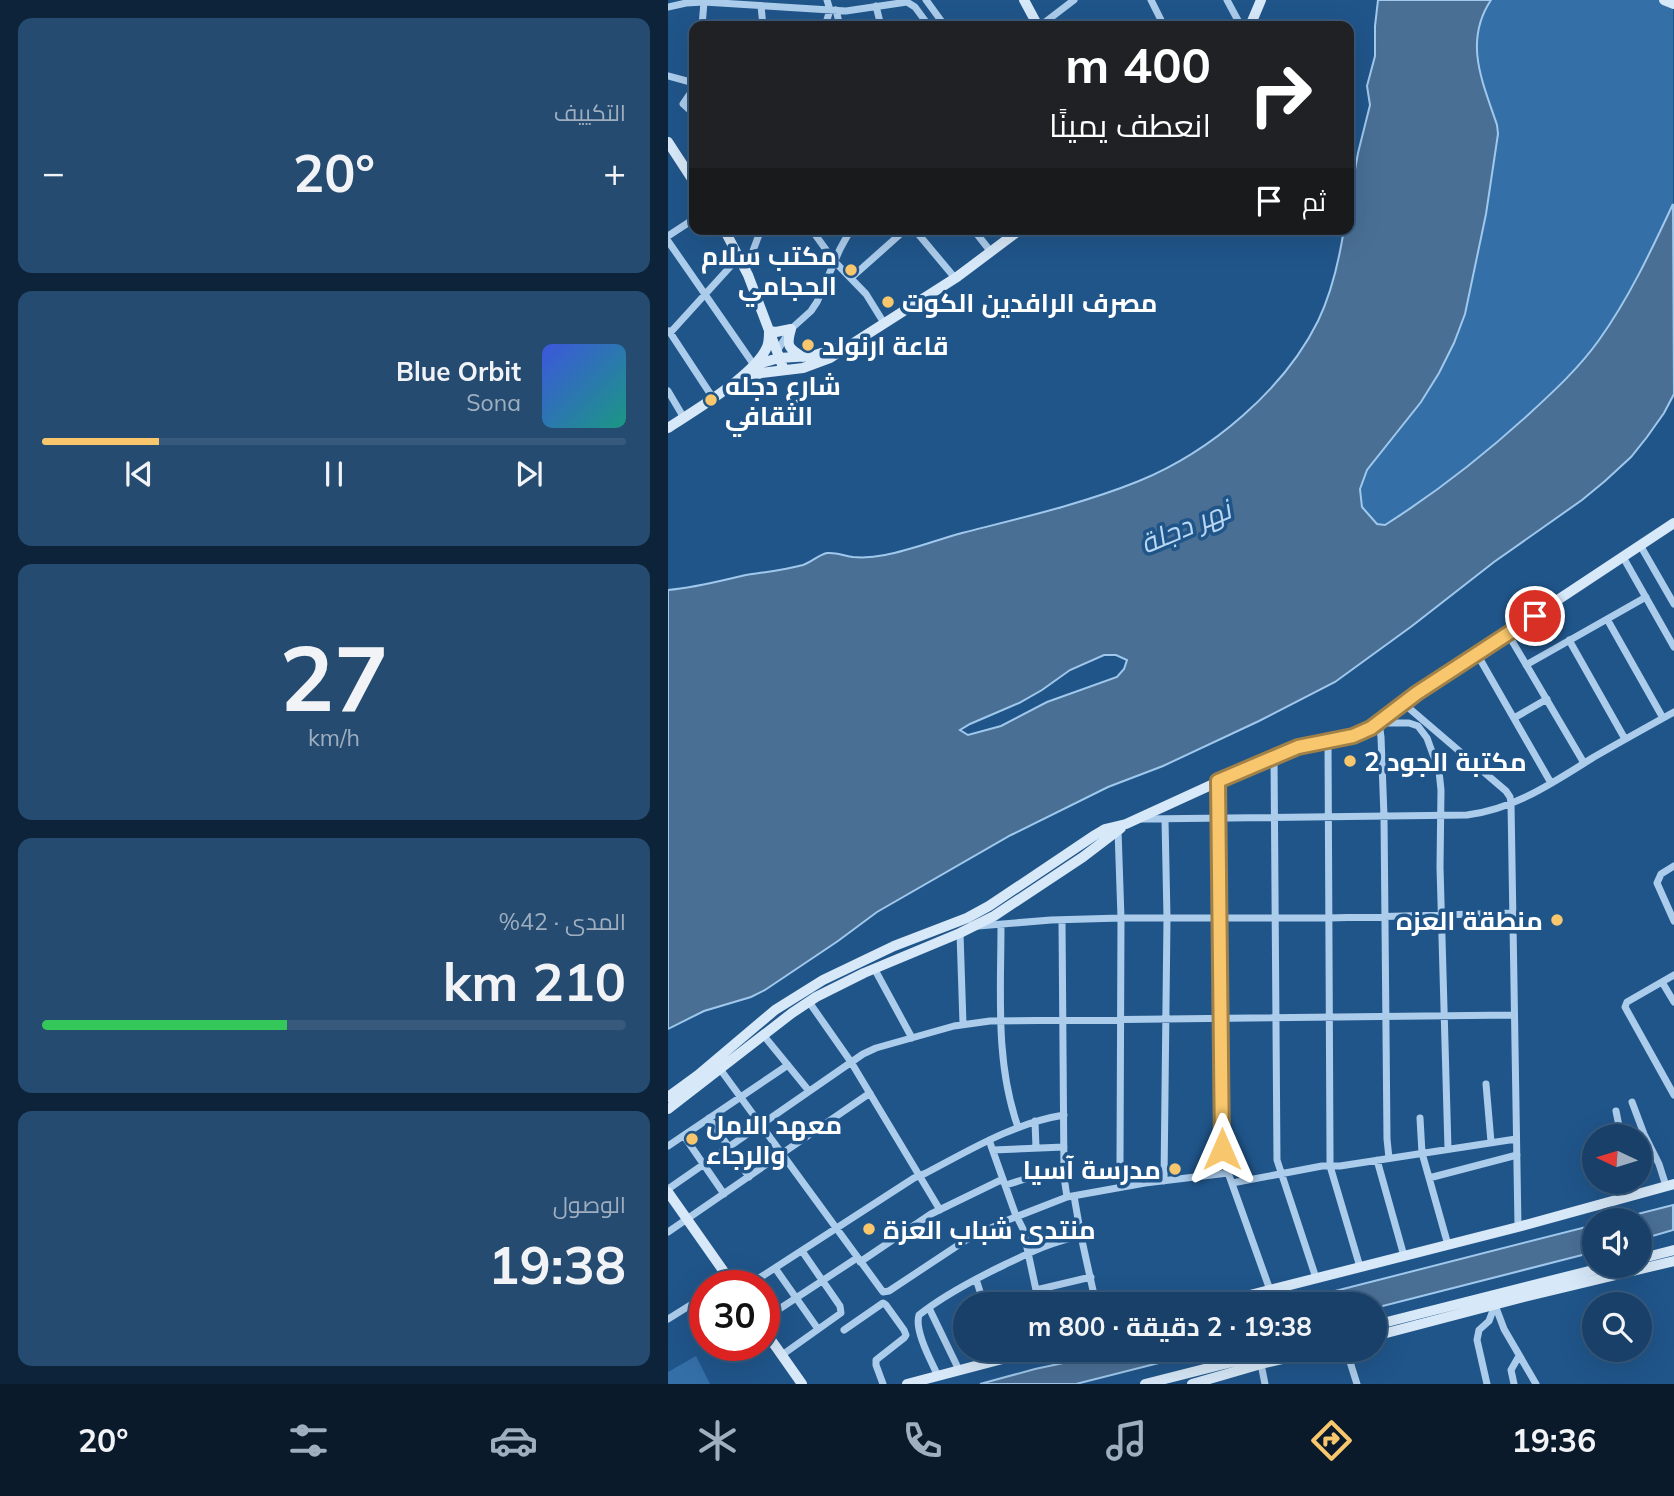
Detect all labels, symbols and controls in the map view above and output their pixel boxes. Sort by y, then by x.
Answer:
text: 400 m [1065,34,1211,95]
icon: right [1235,49,1326,140]
text: التكييف [554,98,626,127]
text: انعطف يمينًا [1049,105,1211,145]
text: 20° [293,140,375,205]
text: − [42,148,65,196]
text: + [603,148,626,196]
icon: arrive [1250,182,1288,220]
text: ثم [1302,185,1326,218]
place label: مكتب سلام الحجامي [701,239,837,307]
marker: مكتب سلام الحجامي [843,262,859,278]
place label: مصرف الرافدين الكوت [902,286,1157,319]
marker: مصرف الرافدين الكوت [880,294,896,310]
place label: قاعة ارنولد [822,329,949,362]
marker: قاعة ارنولد [800,337,816,353]
text: Blue Orbit [396,355,521,388]
place label: شارع دجله الثقافي [725,369,841,437]
text: Sona [466,388,521,417]
marker: شارع دجله الثقافي [703,392,719,408]
icon: previous [120,455,158,493]
icon: pause [315,455,353,493]
icon: next [510,455,548,493]
water label: نهر دجلة [1134,490,1238,561]
pin [1505,586,1565,646]
icon: arrive [1516,597,1554,635]
text: 27 [279,620,389,734]
text: km/h [308,723,360,752]
place label: مكتبة الجود 2 [1364,745,1527,778]
marker: مكتبة الجود 2 [1342,753,1358,769]
place label: منطقة العزه [1396,904,1543,937]
text: المدى · 42% [499,907,626,936]
marker: منطقة العزه [1549,912,1565,928]
text: 210 km [443,949,626,1014]
place label: معهد الامل والرجاء [706,1108,842,1171]
position arrow [1185,1112,1259,1186]
north arrow [1582,1124,1652,1194]
map controls [1582,1124,1652,1362]
marker: معهد الامل والرجاء [684,1131,700,1147]
place label: مدرسة آسيا [1023,1153,1161,1186]
marker: مدرسة آسيا [1167,1161,1183,1177]
text: الوصول [553,1190,626,1219]
button: sound [1582,1208,1652,1278]
place label: منتدى شباب العزة [883,1213,1096,1246]
marker: منتدى شباب العزة [861,1221,877,1237]
text: 19:38 [488,1232,626,1297]
speed limit sign: 30 [689,1270,780,1361]
button: search [1582,1292,1652,1362]
text: 19:38 · 2 دقيقة · 800 m [1028,1310,1312,1343]
icon: filters [284,1416,333,1465]
icon: car [489,1416,538,1465]
icon: climate [693,1416,742,1465]
icon: phone [898,1416,947,1465]
icon: music [1102,1416,1151,1465]
icon: directions [1307,1416,1356,1465]
text: 20° [78,1420,128,1460]
text: 19:36 [1511,1420,1596,1460]

